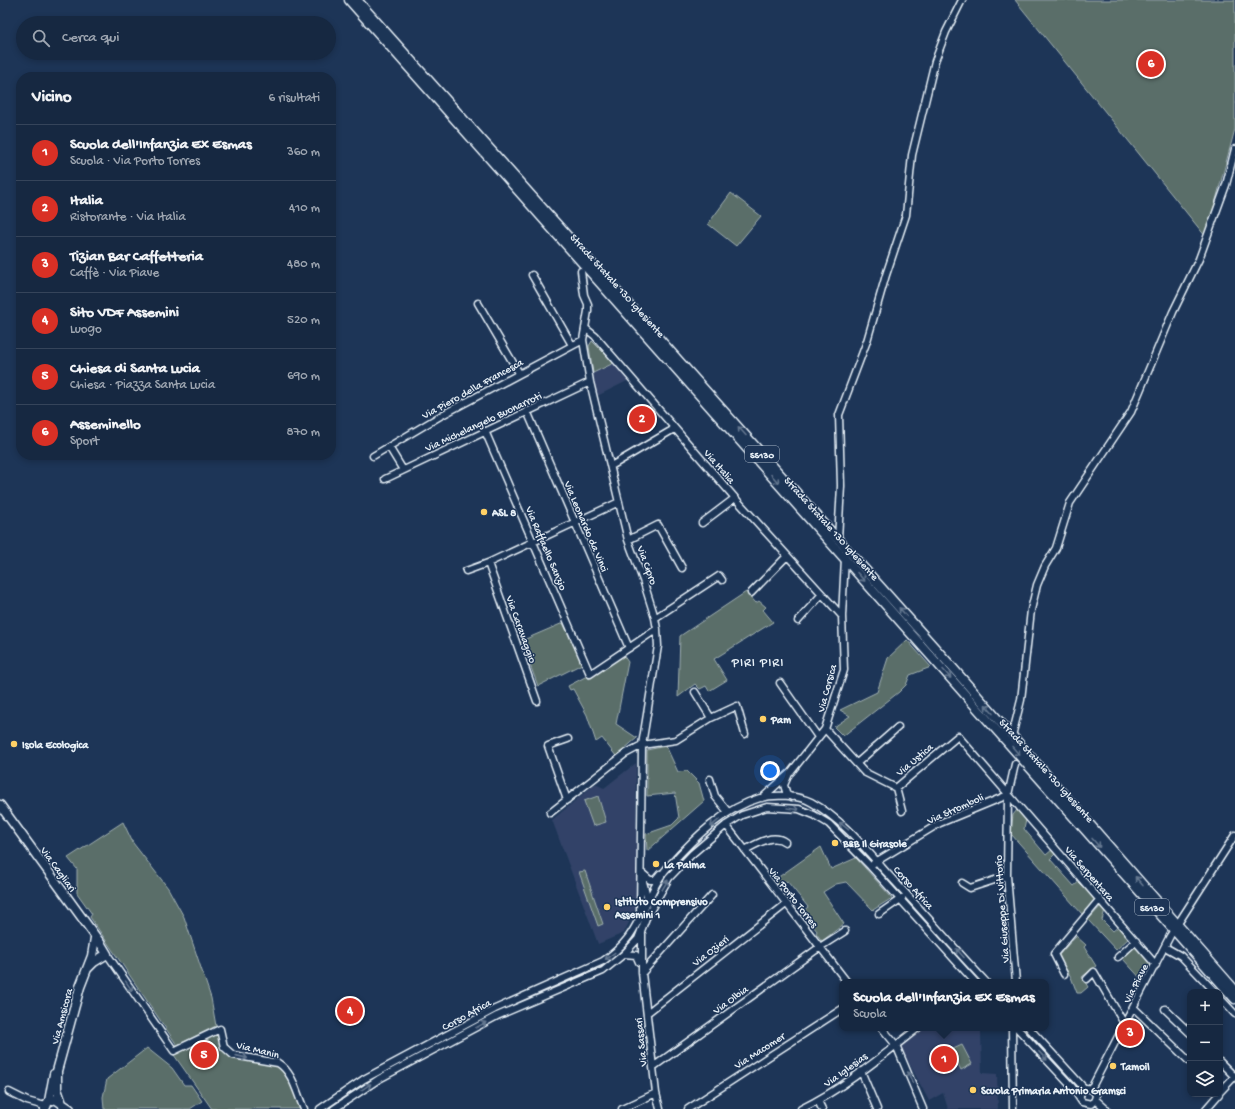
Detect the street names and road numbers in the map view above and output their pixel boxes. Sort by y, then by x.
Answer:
street label: Strada Statale 130 Iglesiente [567,232,666,341]
street label: Via Piero della Francesca [420,357,526,423]
street label: Via Michelangelo Buonarroti [423,390,544,456]
road number: SS130 [745,446,779,462]
street label: Via Italia [700,447,737,488]
street label: Strada Statale 130 Iglesiente [781,475,880,584]
street label: Via Leonardo da Vinci [560,479,610,574]
street label: Via Raffaello Sanzio [522,504,569,593]
street label: Via Cipro [633,544,659,587]
street label: Via Caravaggio [502,593,538,665]
street label: Via Corsica [816,662,840,715]
street label: Strada Statale 130 Iglesiente [996,717,1095,826]
street label: Via Ustica [894,741,937,780]
street label: Via Stromboli [925,792,986,828]
street label: Via Serpentara [1061,844,1116,905]
street label: Via Cagliari [36,845,78,895]
street label: Via Giuseppe Di Vittorio [993,854,1013,964]
street label: Corso Africa [890,864,936,913]
street label: Via Porto Torres [765,865,820,931]
road number: SS130 [1135,899,1169,915]
street label: Via Ozieri [690,934,732,970]
street label: Via Piave [1121,962,1152,1006]
street label: Via Olbia [710,983,752,1018]
street label: Via Amsicora [49,986,76,1047]
street label: Corso Africa [440,996,494,1034]
street label: Via Sassari [633,1017,651,1068]
street label: Via Macomer [732,1030,789,1073]
street label: Via Manin [234,1040,281,1062]
street label: Via Iglesias [821,1050,871,1091]

